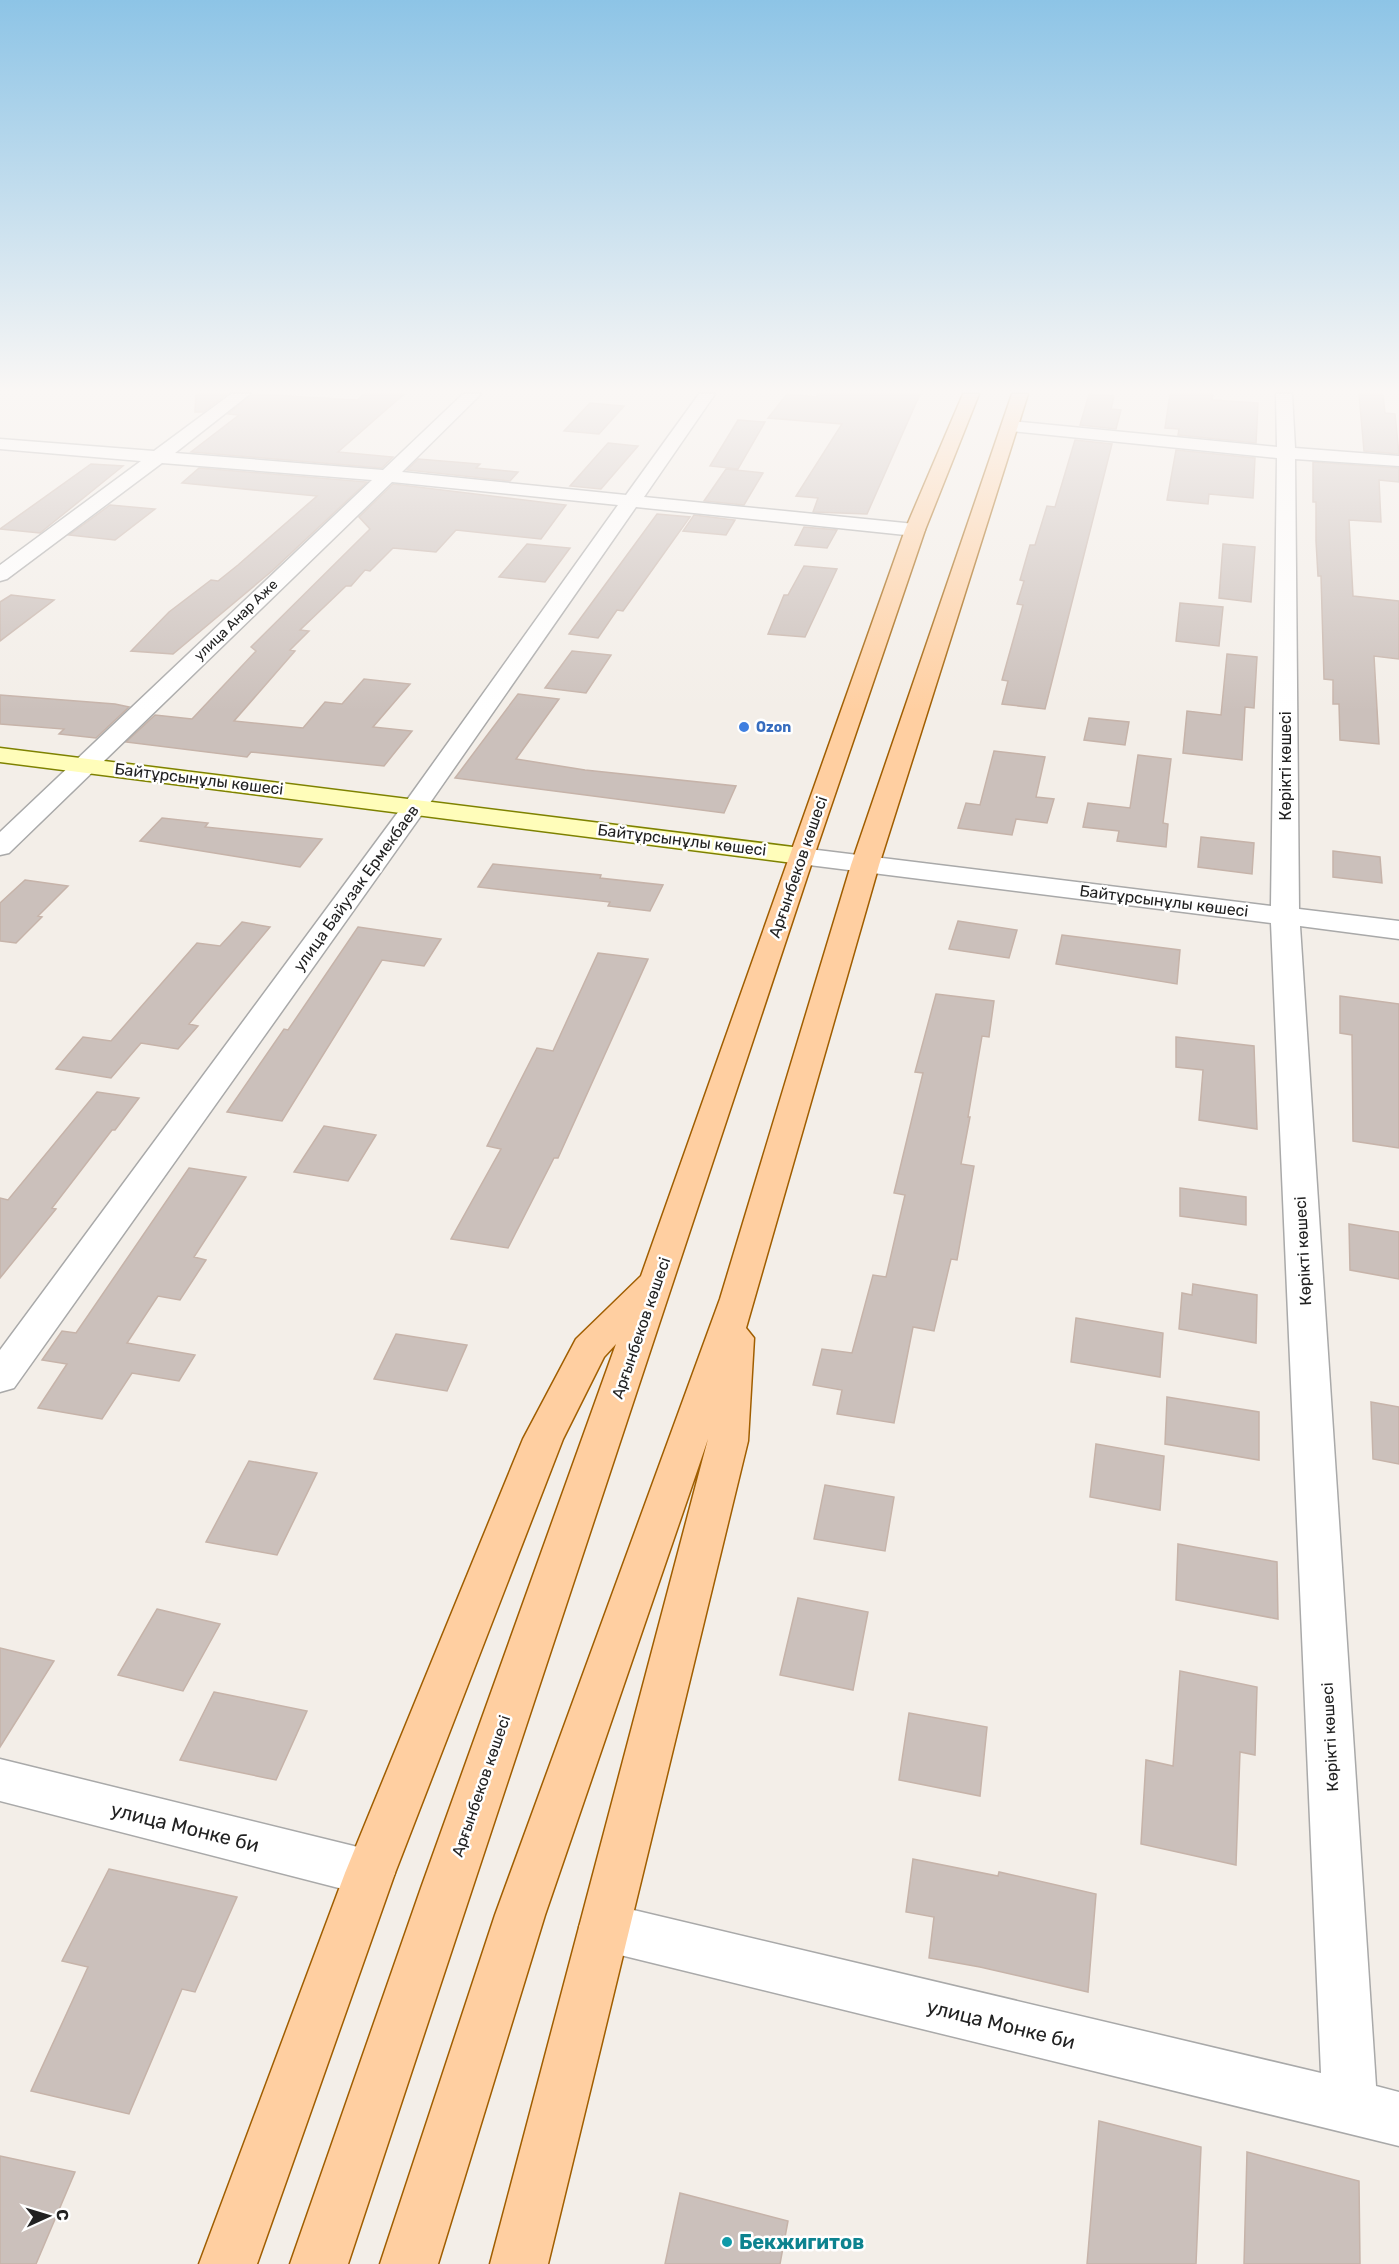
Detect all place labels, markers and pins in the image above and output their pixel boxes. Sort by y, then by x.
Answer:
place label: Ozon [756,719,791,736]
marker: Ozon [737,720,751,734]
place label: Бекжигитов [739,2230,864,2254]
marker: Бекжигитов [720,2235,734,2249]

